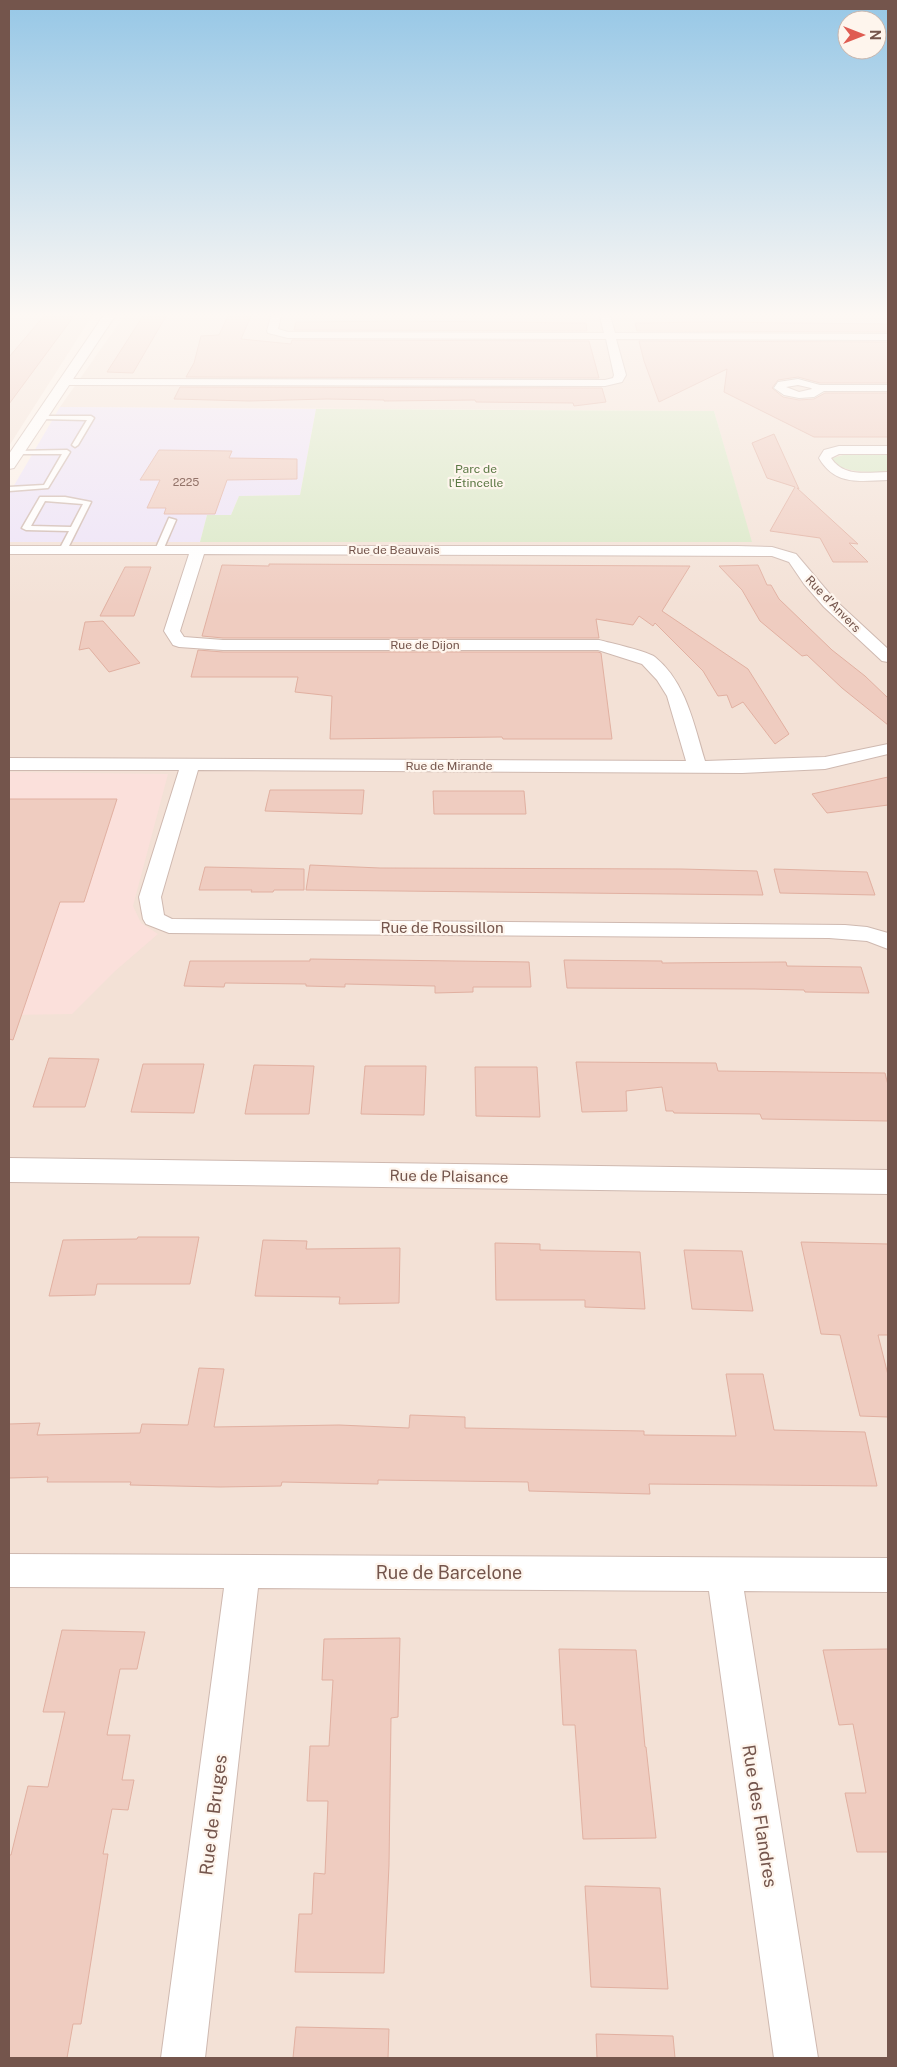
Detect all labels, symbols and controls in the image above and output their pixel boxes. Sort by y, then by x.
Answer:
north arrow [837,10,887,60]
text: N [867,30,883,40]
park label: Parc de l'Étincelle [449,462,504,490]
house number: 2225 [173,476,199,488]
street label: Rue de Beauvais [348,543,440,557]
street label: Rue d'Anvers [803,573,863,635]
street label: Rue de Dijon [390,638,460,652]
street label: Rue de Mirande [406,759,493,773]
street label: Rue de Roussillon [380,919,504,936]
street label: Rue de Plaisance [389,1166,509,1186]
street label: Rue de Barcelone [376,1562,522,1583]
street label: Rue des Flandres [738,1743,782,1889]
street label: Rue de Bruges [195,1753,231,1877]

